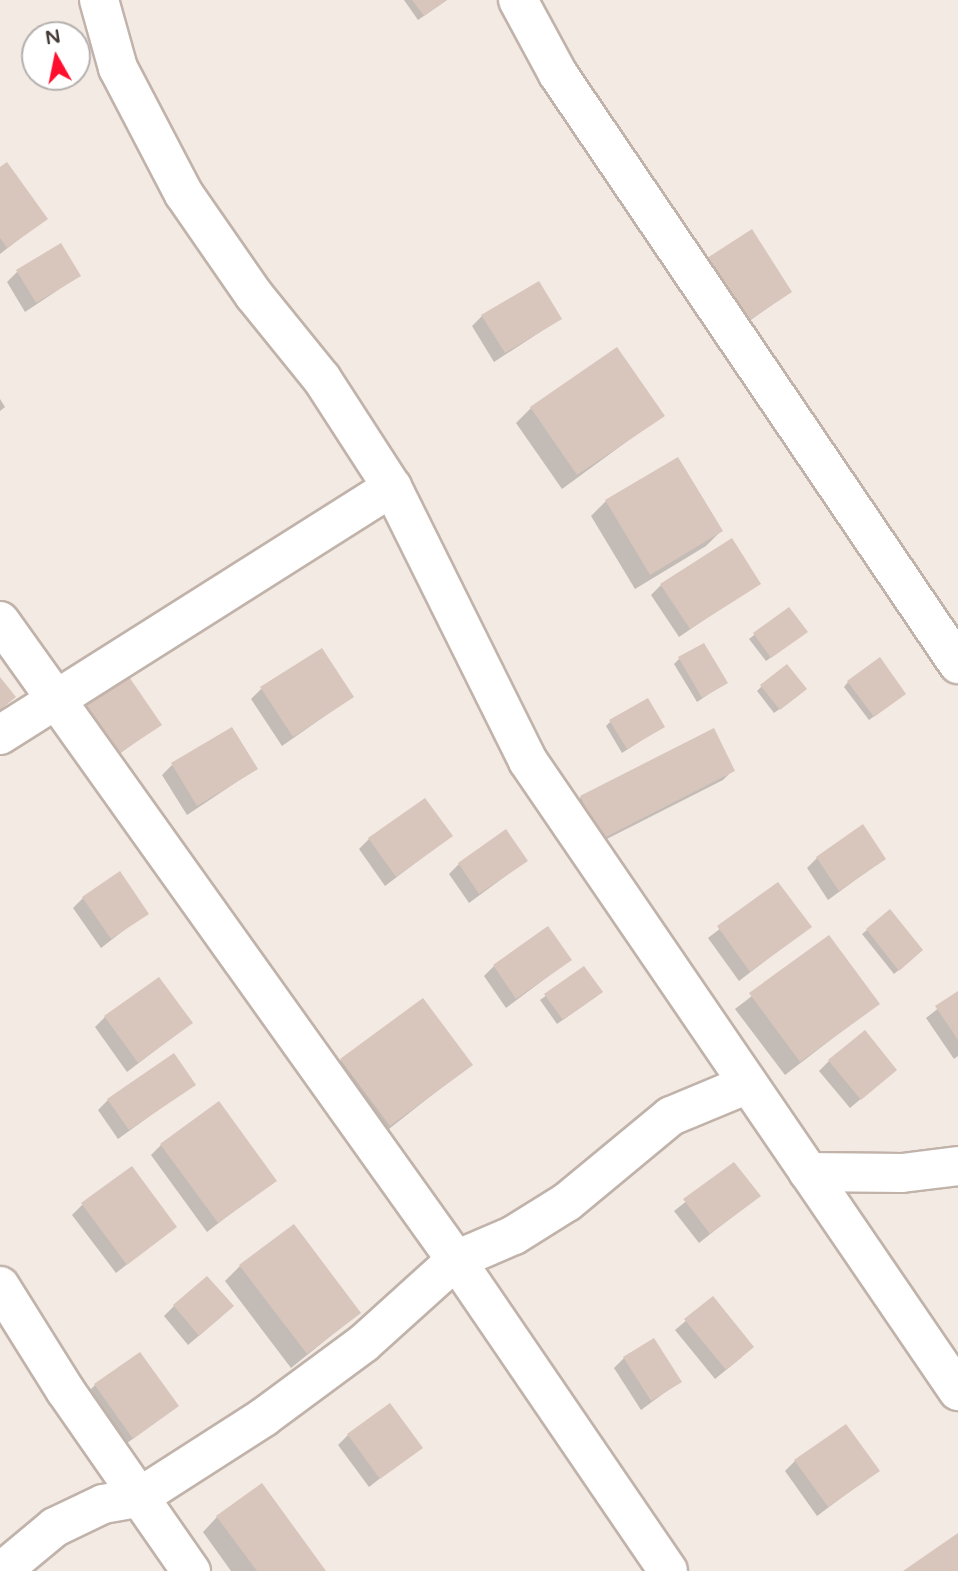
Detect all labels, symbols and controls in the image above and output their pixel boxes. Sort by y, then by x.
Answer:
north arrow [21,21,91,91]
text: N [44,25,62,49]

